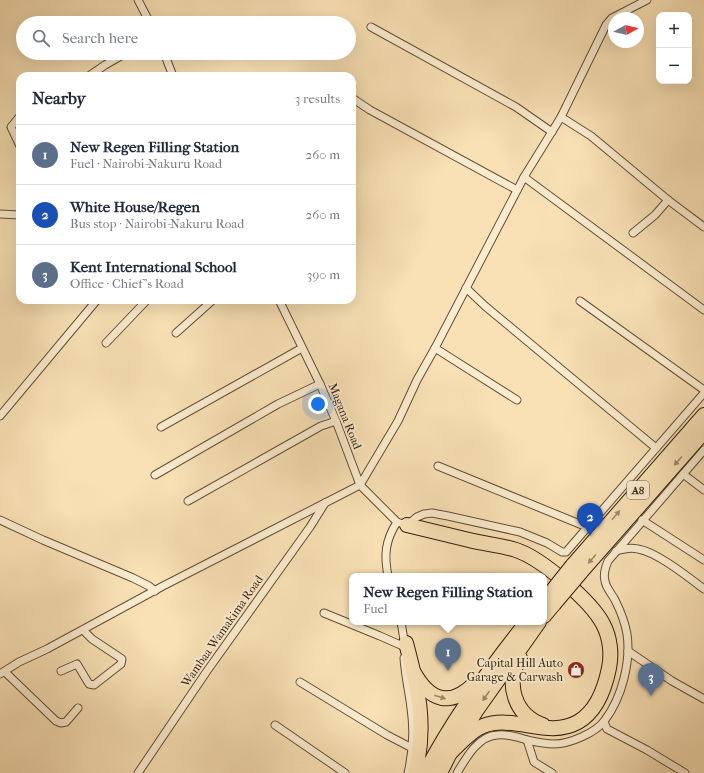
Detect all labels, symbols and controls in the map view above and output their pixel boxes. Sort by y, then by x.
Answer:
north arrow [608,12,644,48]
map controls [656,12,692,84]
button: + [656,12,692,48]
search box [16,16,356,60]
icon: search [30,27,52,49]
text: Search here [62,29,138,47]
button: − [656,48,692,84]
text: Nearby [32,88,86,108]
text: 3 results [295,91,340,106]
text: New Regen Filling Station [70,138,239,156]
text: 1 [43,147,47,162]
text: 260 m [306,147,340,162]
text: Fuel · Nairobi-Nakuru Road [70,156,222,171]
text: White House/Regen [70,198,200,216]
text: 2 [42,207,48,222]
text: 260 m [306,207,340,222]
text: Bus stop · Nairobi-Nakuru Road [70,216,244,231]
text: Kent International School [70,258,237,276]
text: 3 [42,267,48,282]
text: 390 m [307,267,340,282]
text: Office · Chief's Road [70,276,184,291]
street label: Magana Road [325,381,365,452]
your location [308,394,328,414]
one-way arrow [674,456,683,467]
road number: A8 [627,481,649,499]
pin: 2 [577,503,603,536]
one-way arrow [611,510,620,520]
one-way arrow [588,554,597,564]
street label: Wambaa Wamakima Road [178,572,266,690]
popup [349,573,547,625]
text: New Regen Filling Station [363,583,533,601]
text: Fuel [363,601,388,616]
pin: 1 [435,638,461,671]
place label: Capital Hill Auto Garage & Carwash [467,656,563,684]
shop icon: Capital Hill Auto Garage & Carwash [566,660,586,680]
pin: 3 [638,663,664,696]
one-way arrow [482,691,490,702]
one-way arrow [434,694,446,700]

